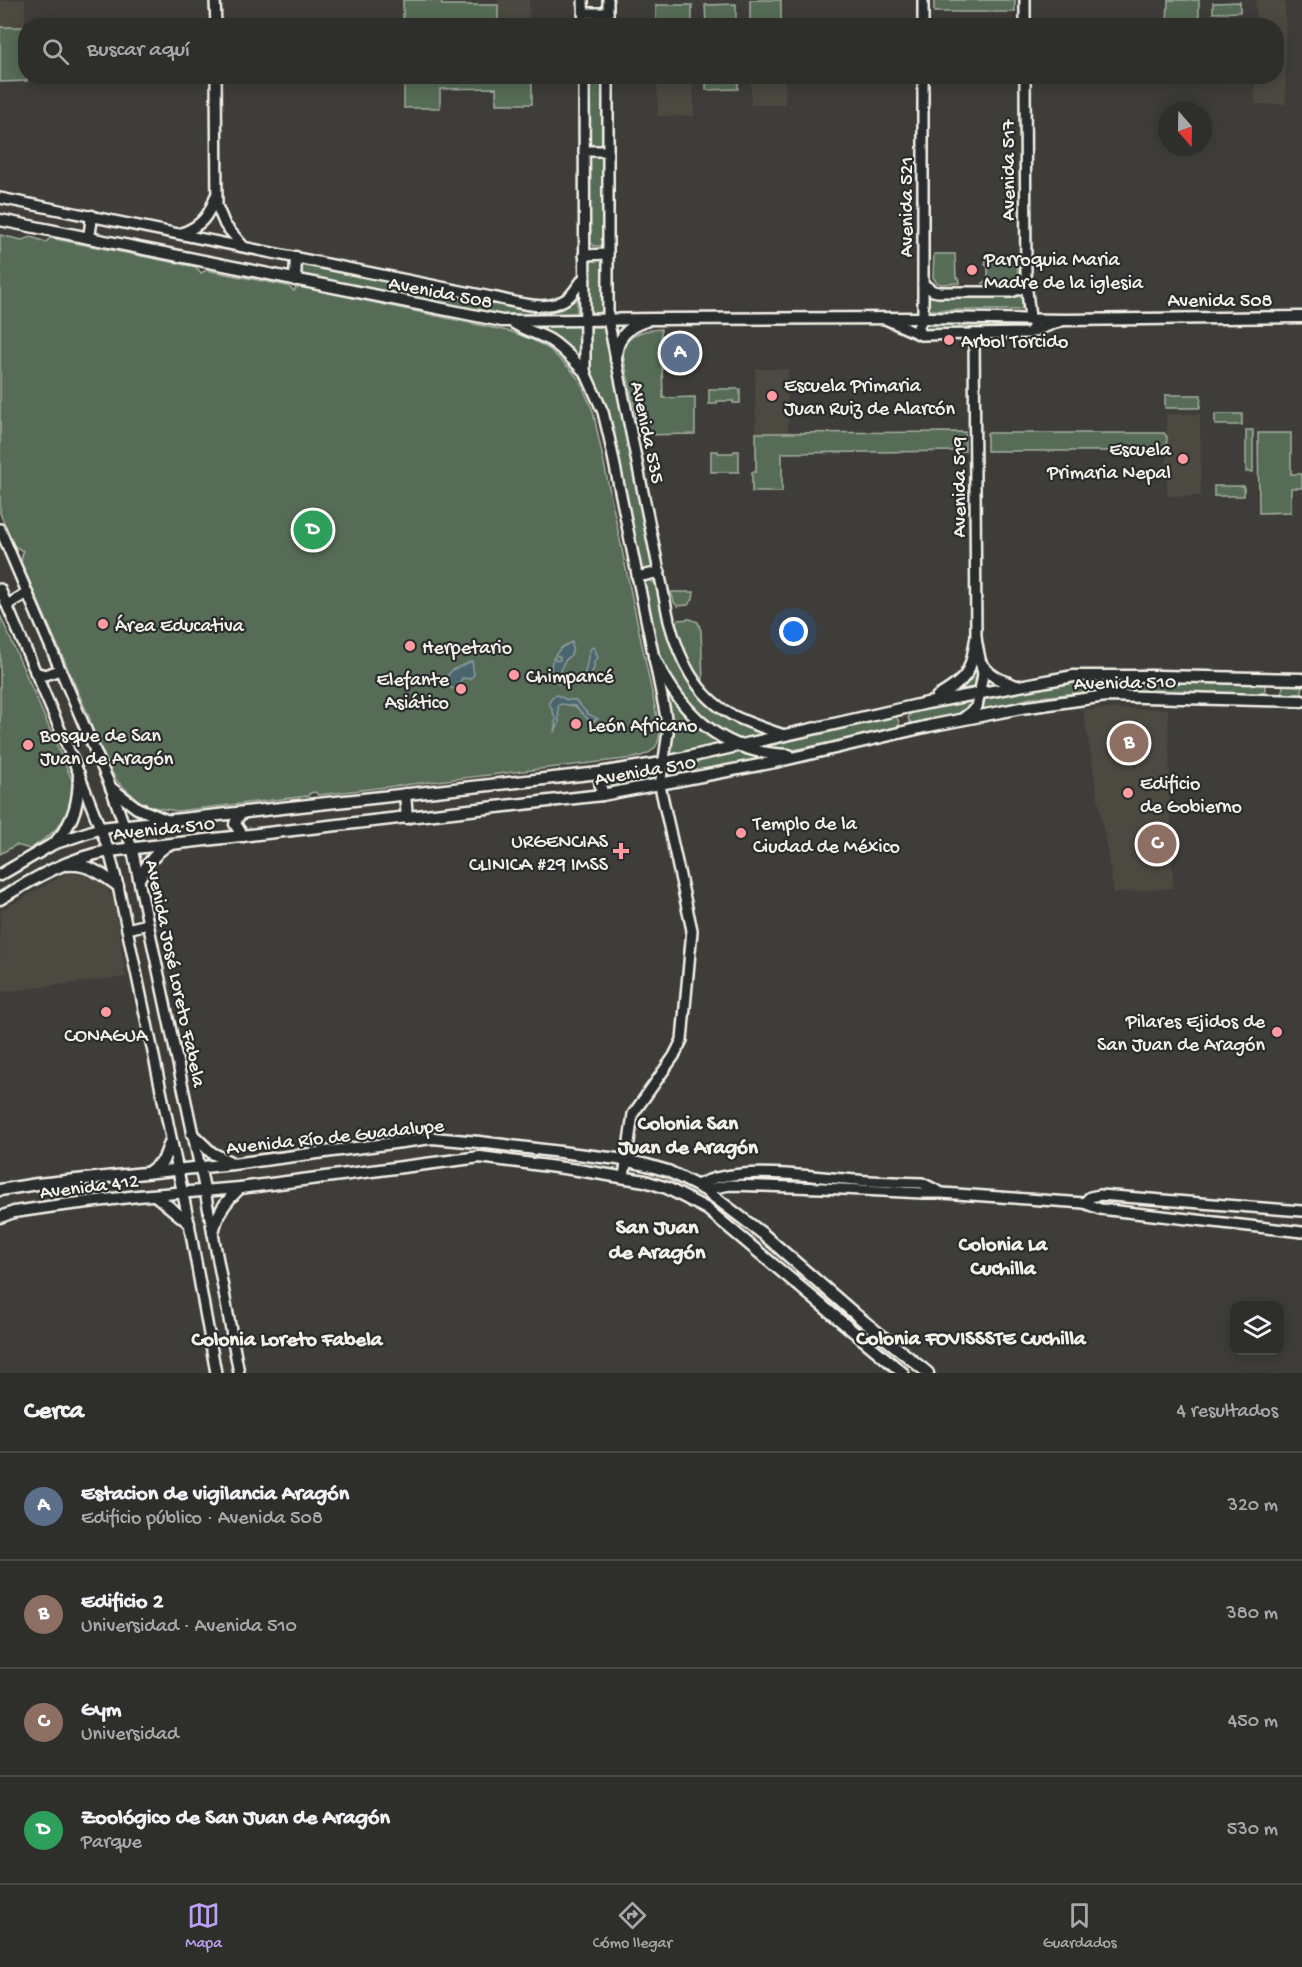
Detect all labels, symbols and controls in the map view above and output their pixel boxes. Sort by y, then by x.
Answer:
search box [18,18,1284,84]
icon: search [39,35,72,68]
text: Buscar aquí [87,38,190,64]
north arrow [1158,102,1212,156]
street label: Avenida 517 [999,119,1022,221]
street label: Avenida 521 [897,157,920,257]
place label: Parroquia Maria Madre de la iglesia [983,250,1144,296]
marker: Parroquia Maria Madre de la iglesia [965,263,979,277]
street label: Avenida 508 [387,273,494,316]
street label: Avenida 508 [1167,291,1273,314]
pin: A [660,330,700,376]
place label: Arbol Torcido [961,332,1068,355]
marker: Arbol Torcido [942,333,956,347]
place label: Escuela Primaria Juan Ruiz de Alarcón [784,376,955,422]
street label: Avenida 535 [624,380,668,486]
marker: Escuela Primaria Juan Ruiz de Alarcón [765,389,779,403]
street label: Avenida 519 [950,437,973,537]
place label: Escuela Primaria Nepal [1046,440,1172,486]
marker: Escuela Primaria Nepal [1176,452,1190,466]
pin: D [294,508,332,552]
place label: Área Educativa [115,614,245,639]
marker: Área Educativa [96,617,110,631]
your location [779,617,808,646]
place label: Herpetario [422,638,512,661]
marker: Herpetario [403,639,417,653]
place label: Chimpancé [526,667,614,690]
marker: Chimpancé [507,668,521,682]
place label: Elefante Asiático [377,670,450,716]
street label: Avenida 510 [1074,672,1176,697]
marker: Elefante Asiático [454,682,468,696]
place label: León Africano [588,716,697,739]
marker: León Africano [569,717,583,731]
pin: B [1110,720,1148,766]
place label: Bosque de San Juan de Aragón [39,726,174,772]
marker: Bosque de San Juan de Aragón [21,738,35,752]
street label: Avenida 510 [593,752,698,793]
place label: Edificio de Gobierno [1140,774,1242,820]
marker: Edificio de Gobierno [1121,786,1135,800]
street label: Avenida 510 [112,814,216,847]
place label: Templo de la Ciudad de México [752,814,900,860]
pin: C [1138,822,1176,866]
marker: Templo de la Ciudad de México [734,826,748,840]
place label: URGENCIAS CLINICA #29 IMSS [469,832,609,878]
marker: URGENCIAS CLINICA #29 IMSS [612,842,630,860]
street label: Avenida José Loreto Fabela [138,858,209,1090]
marker: CONAGUA [99,1005,113,1019]
place label: Pilares Ejidos de San Juan de Aragón [1097,1012,1266,1058]
marker: Pilares Ejidos de San Juan de Aragón [1270,1025,1284,1039]
place label: CONAGUA [64,1026,149,1049]
district label: Colonia San Juan de Aragón [617,1113,759,1162]
street label: Avenida Río de Guadalupe [225,1116,446,1161]
street label: Avenida 412 [39,1171,140,1206]
district label: San Juan de Aragón [609,1216,706,1267]
district label: Colonia La Cuchilla [958,1234,1048,1283]
map controls [1230,1301,1284,1355]
button: layers [1230,1301,1284,1355]
district label: Colonia FOVISSSTE Cuchilla [855,1328,1087,1353]
district label: Colonia Loreto Fabela [191,1329,384,1354]
text: Cerca [24,1397,84,1428]
text: 4 resultados [1177,1401,1278,1424]
text: Estacion de vigilancia Aragón [81,1482,349,1508]
text: A [38,1495,49,1518]
text: 320 m [1228,1495,1278,1518]
text: Edificio público · Avenida 508 [81,1508,323,1531]
text: Edificio 2 [81,1590,164,1616]
text: B [38,1603,49,1626]
text: 380 m [1226,1603,1278,1626]
text: Universidad · Avenida 510 [81,1616,297,1639]
text: Gym [81,1698,121,1724]
text: C [38,1711,49,1734]
text: 450 m [1228,1711,1278,1734]
text: Universidad [81,1724,179,1747]
text: Zoológico de San Juan de Aragón [81,1806,390,1832]
text: D [37,1819,50,1842]
text: 530 m [1227,1819,1278,1842]
text: Parque [81,1832,142,1855]
tab: Mapa [185,1899,222,1954]
tab: Cómo llegar [593,1899,672,1954]
tab: Guardados [1043,1899,1117,1954]

